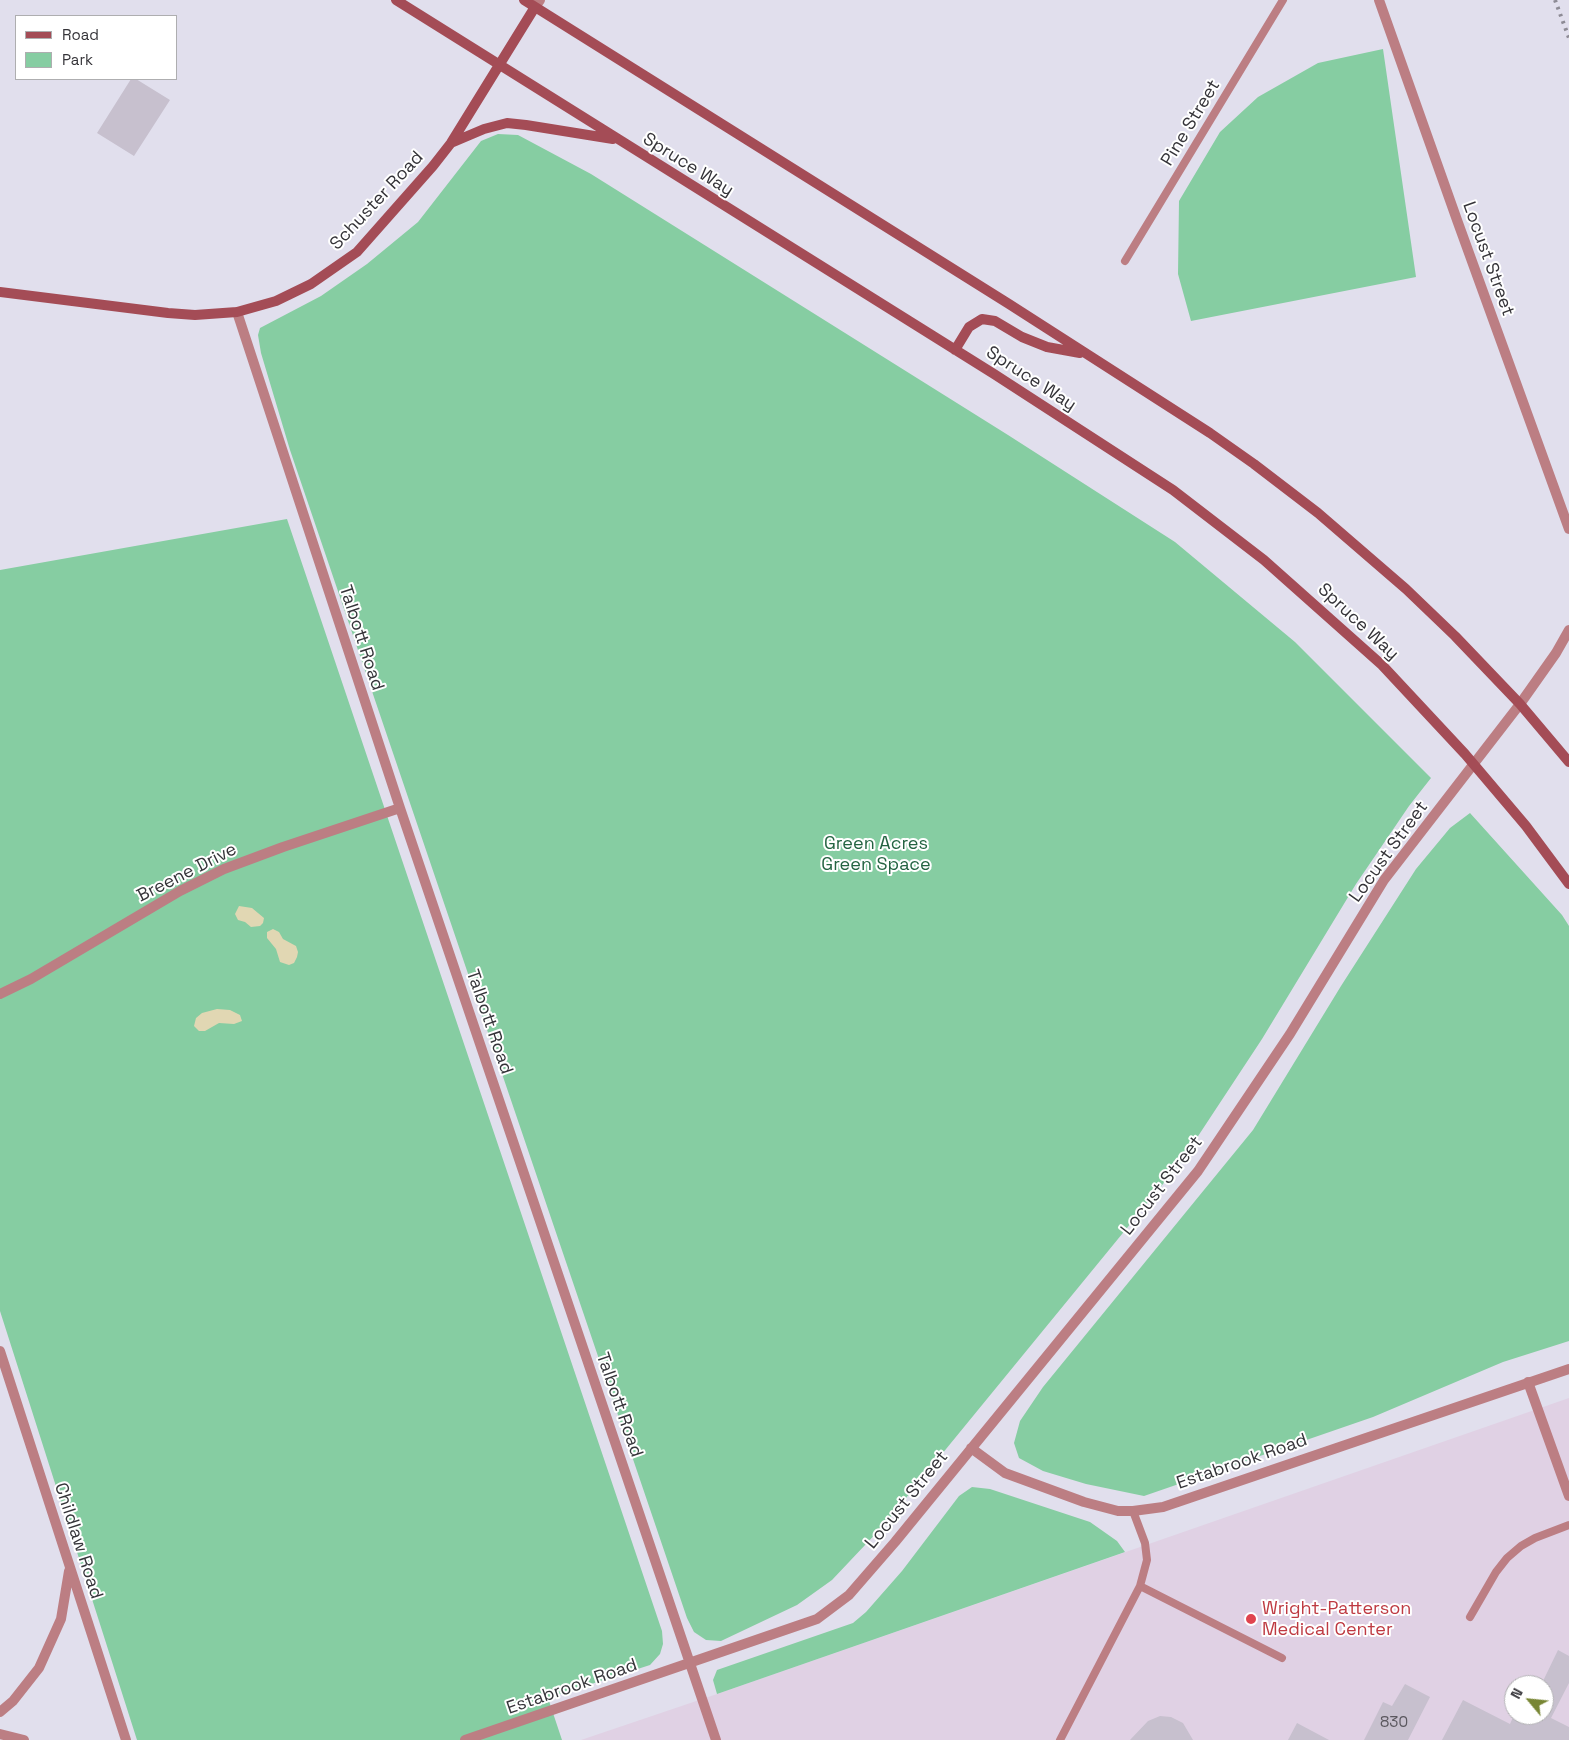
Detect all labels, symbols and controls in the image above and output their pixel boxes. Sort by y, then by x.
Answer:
legend [15,15,178,80]
text: Road [62,25,99,44]
text: Park [62,50,93,69]
street label: Pine Street [1157,76,1225,170]
street label: Spruce Way [639,129,737,201]
street label: Schuster Road [326,147,428,255]
street label: Locust Street [1457,199,1519,319]
street label: Spruce Way [982,342,1080,416]
street label: Spruce Way [1313,579,1403,665]
street label: Talbott Road [334,583,388,693]
street label: Locust Street [1345,797,1433,907]
park label: Green Acres Green Space [821,833,931,876]
street label: Breene Drive [133,839,241,907]
street label: Talbott Road [461,967,517,1077]
street label: Locust Street [1117,1132,1207,1240]
street label: Talbott Road [591,1350,647,1460]
street label: Estabrook Road [1174,1430,1310,1494]
street label: Locust Street [861,1447,953,1553]
street label: Childlaw Road [49,1480,107,1602]
place label: Wright-Patterson Medical Center [1262,1598,1411,1640]
marker: Wright-Patterson Medical Center [1244,1612,1258,1626]
street label: Estabrook Road [504,1655,640,1719]
north arrow [1504,1675,1554,1725]
text: N [1506,1685,1527,1702]
house number: 830 [1380,1714,1408,1732]

